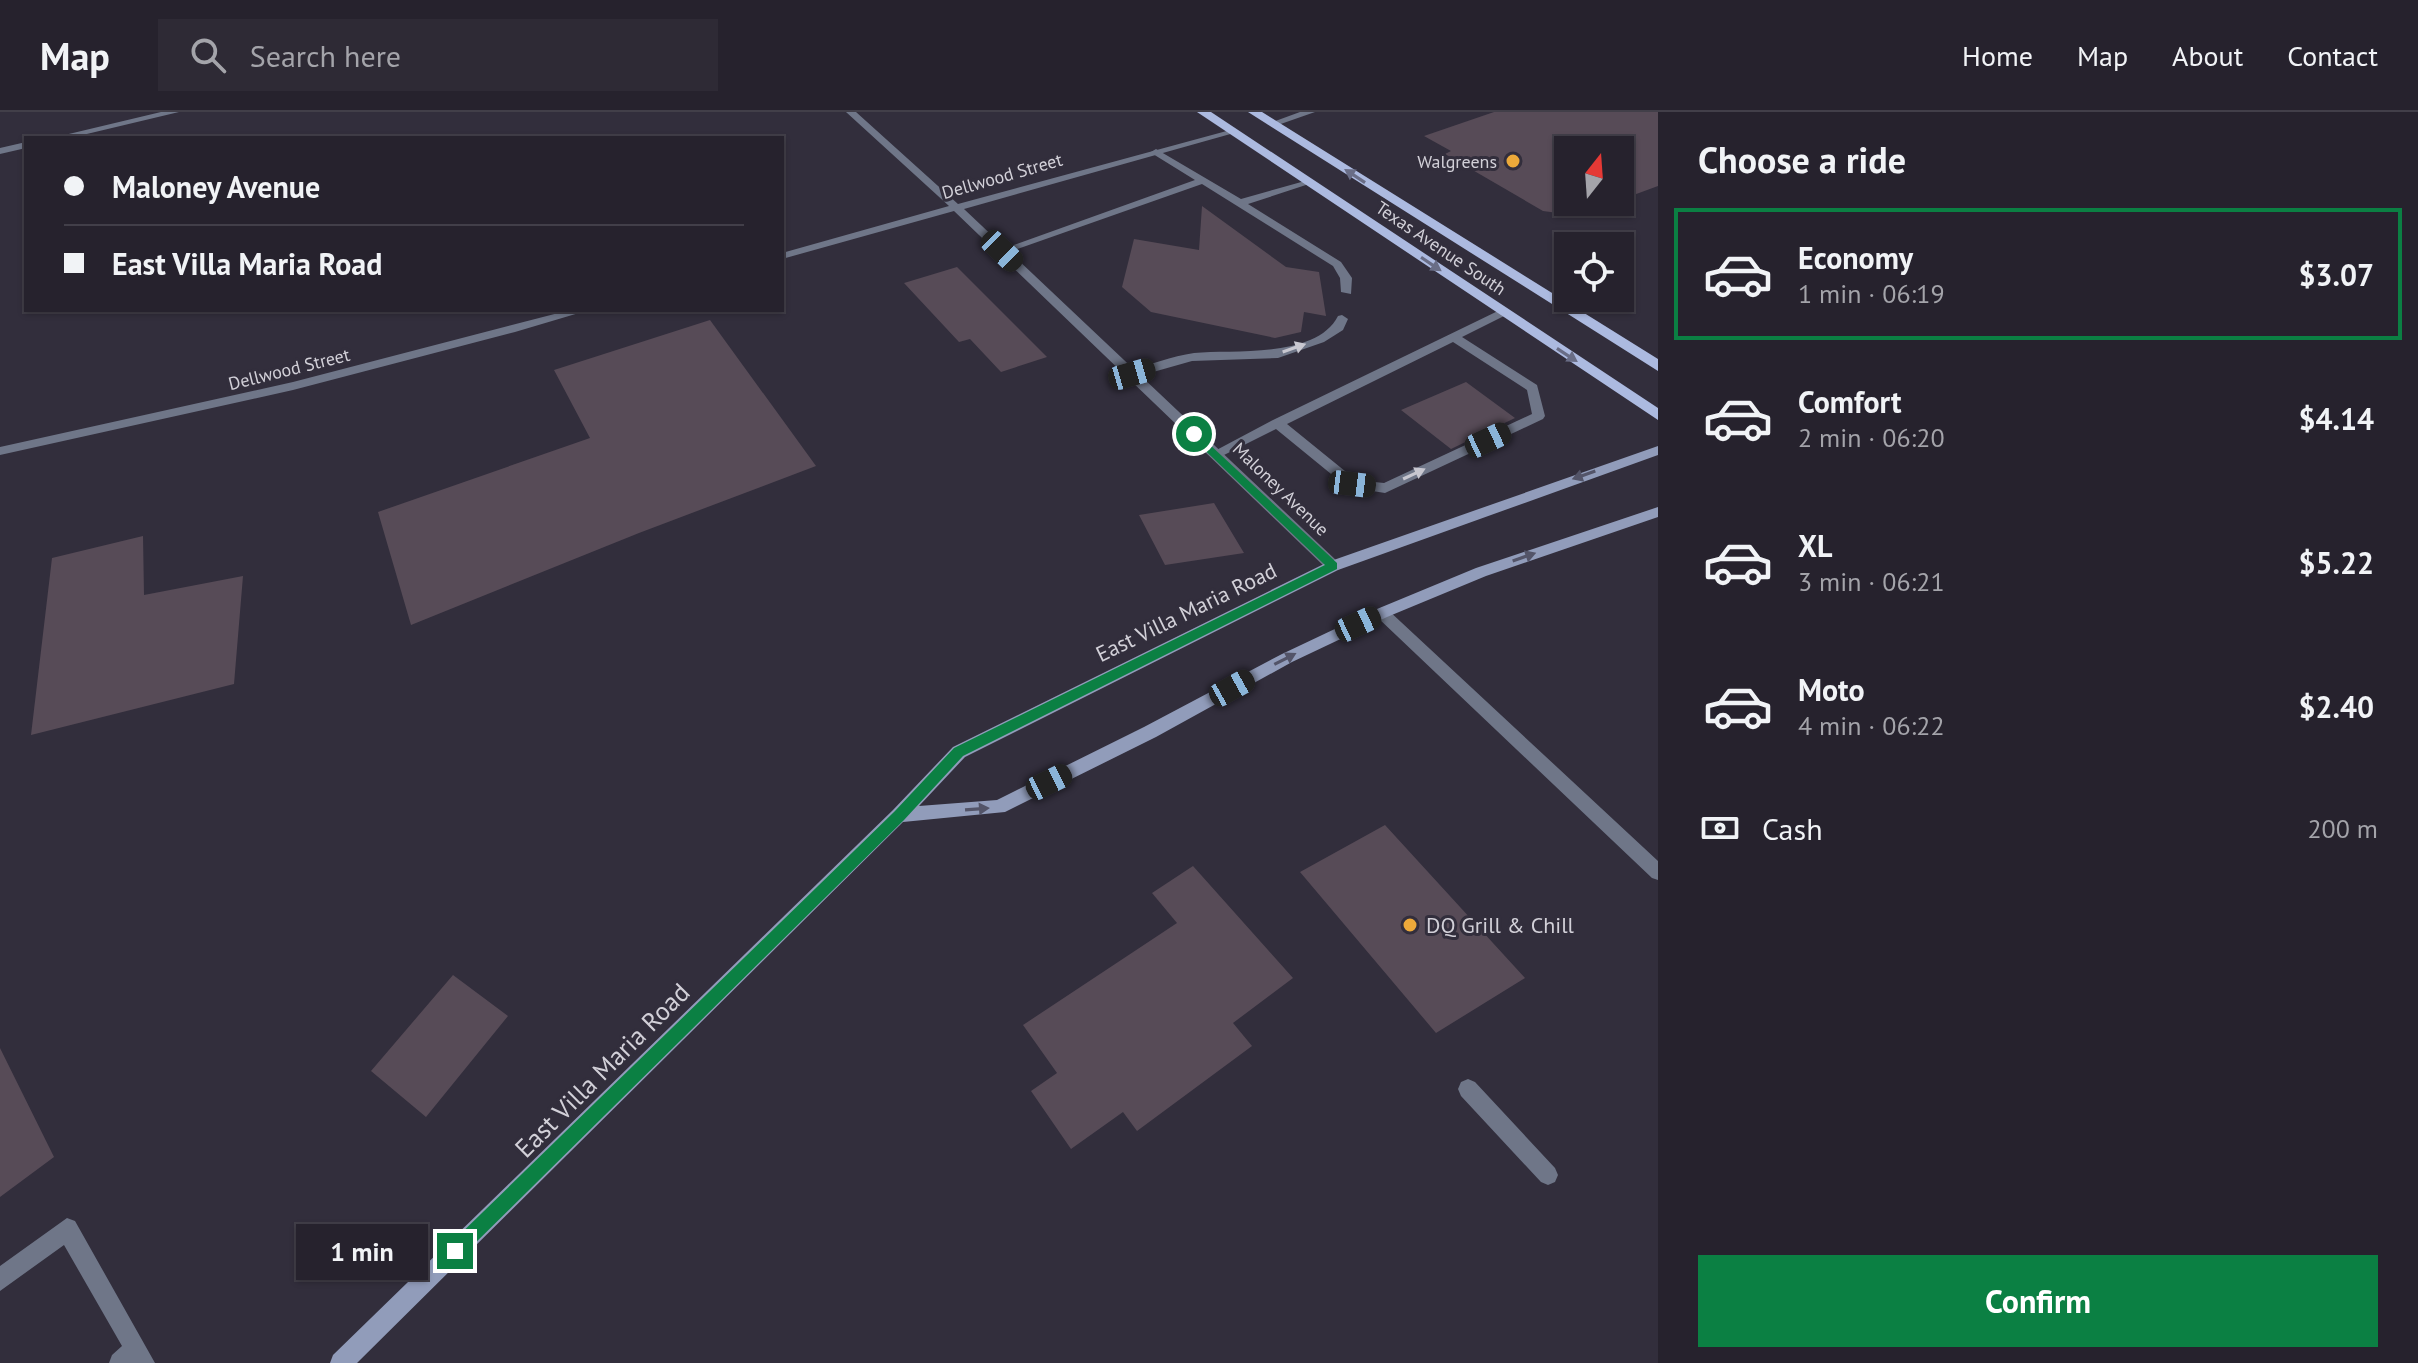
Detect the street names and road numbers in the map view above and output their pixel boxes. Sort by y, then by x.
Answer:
street label: Dellwood Street [939,148,1065,204]
street label: Texas Avenue South [1371,196,1511,300]
street label: Dellwood Street [226,343,352,395]
street label: Maloney Avenue [1228,437,1334,541]
street label: East Villa Maria Road [1091,556,1281,668]
street label: East Villa Maria Road [508,976,696,1164]

